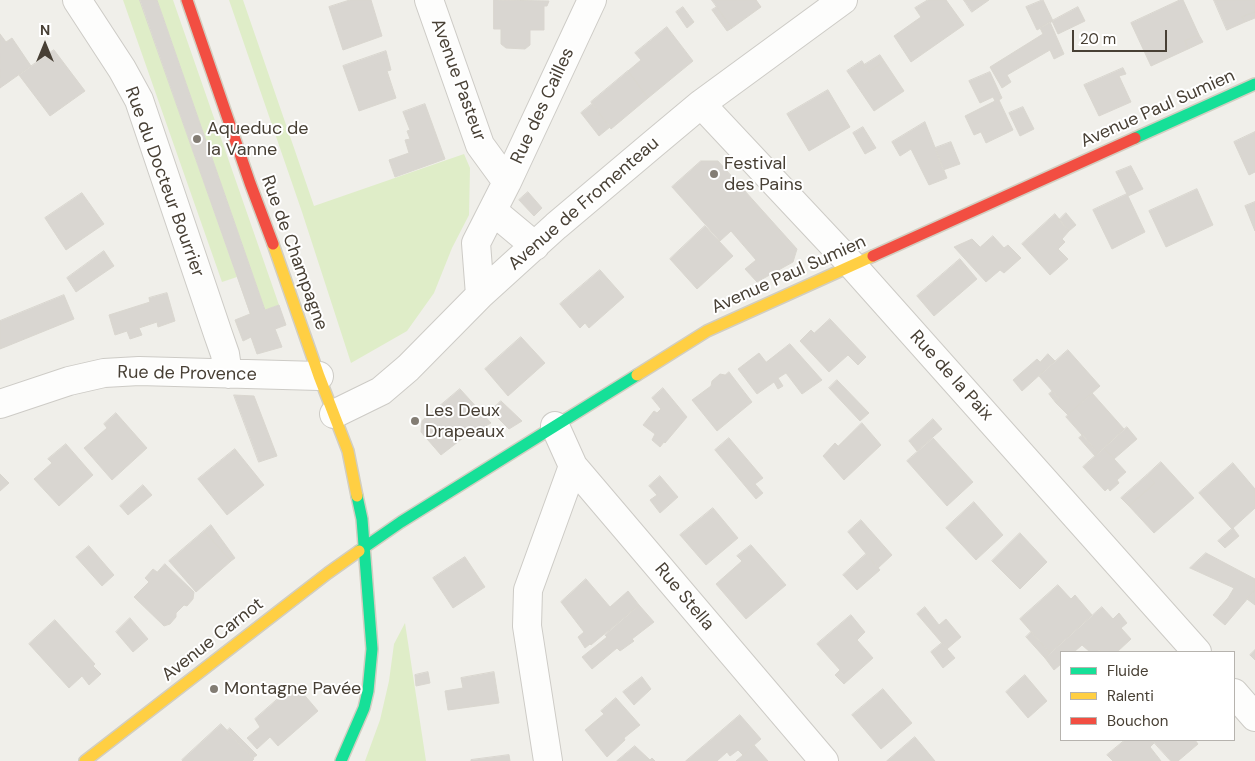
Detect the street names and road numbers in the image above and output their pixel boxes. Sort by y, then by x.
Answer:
street label: Avenue Pasteur [426,16,490,144]
street label: Rue des Cailles [507,44,579,168]
street label: Avenue Paul Sumien [1078,65,1238,153]
street label: Rue du Docteur Bourrier [120,84,208,280]
street label: Avenue de Fromenteau [504,133,664,275]
street label: Rue de Champagne [256,173,332,333]
street label: Avenue Paul Sumien [709,231,869,319]
street label: Rue de la Paix [905,326,997,426]
street label: Rue de Provence [117,362,257,386]
street label: Rue Stella [650,559,718,635]
street label: Avenue Carnot [158,594,268,686]

